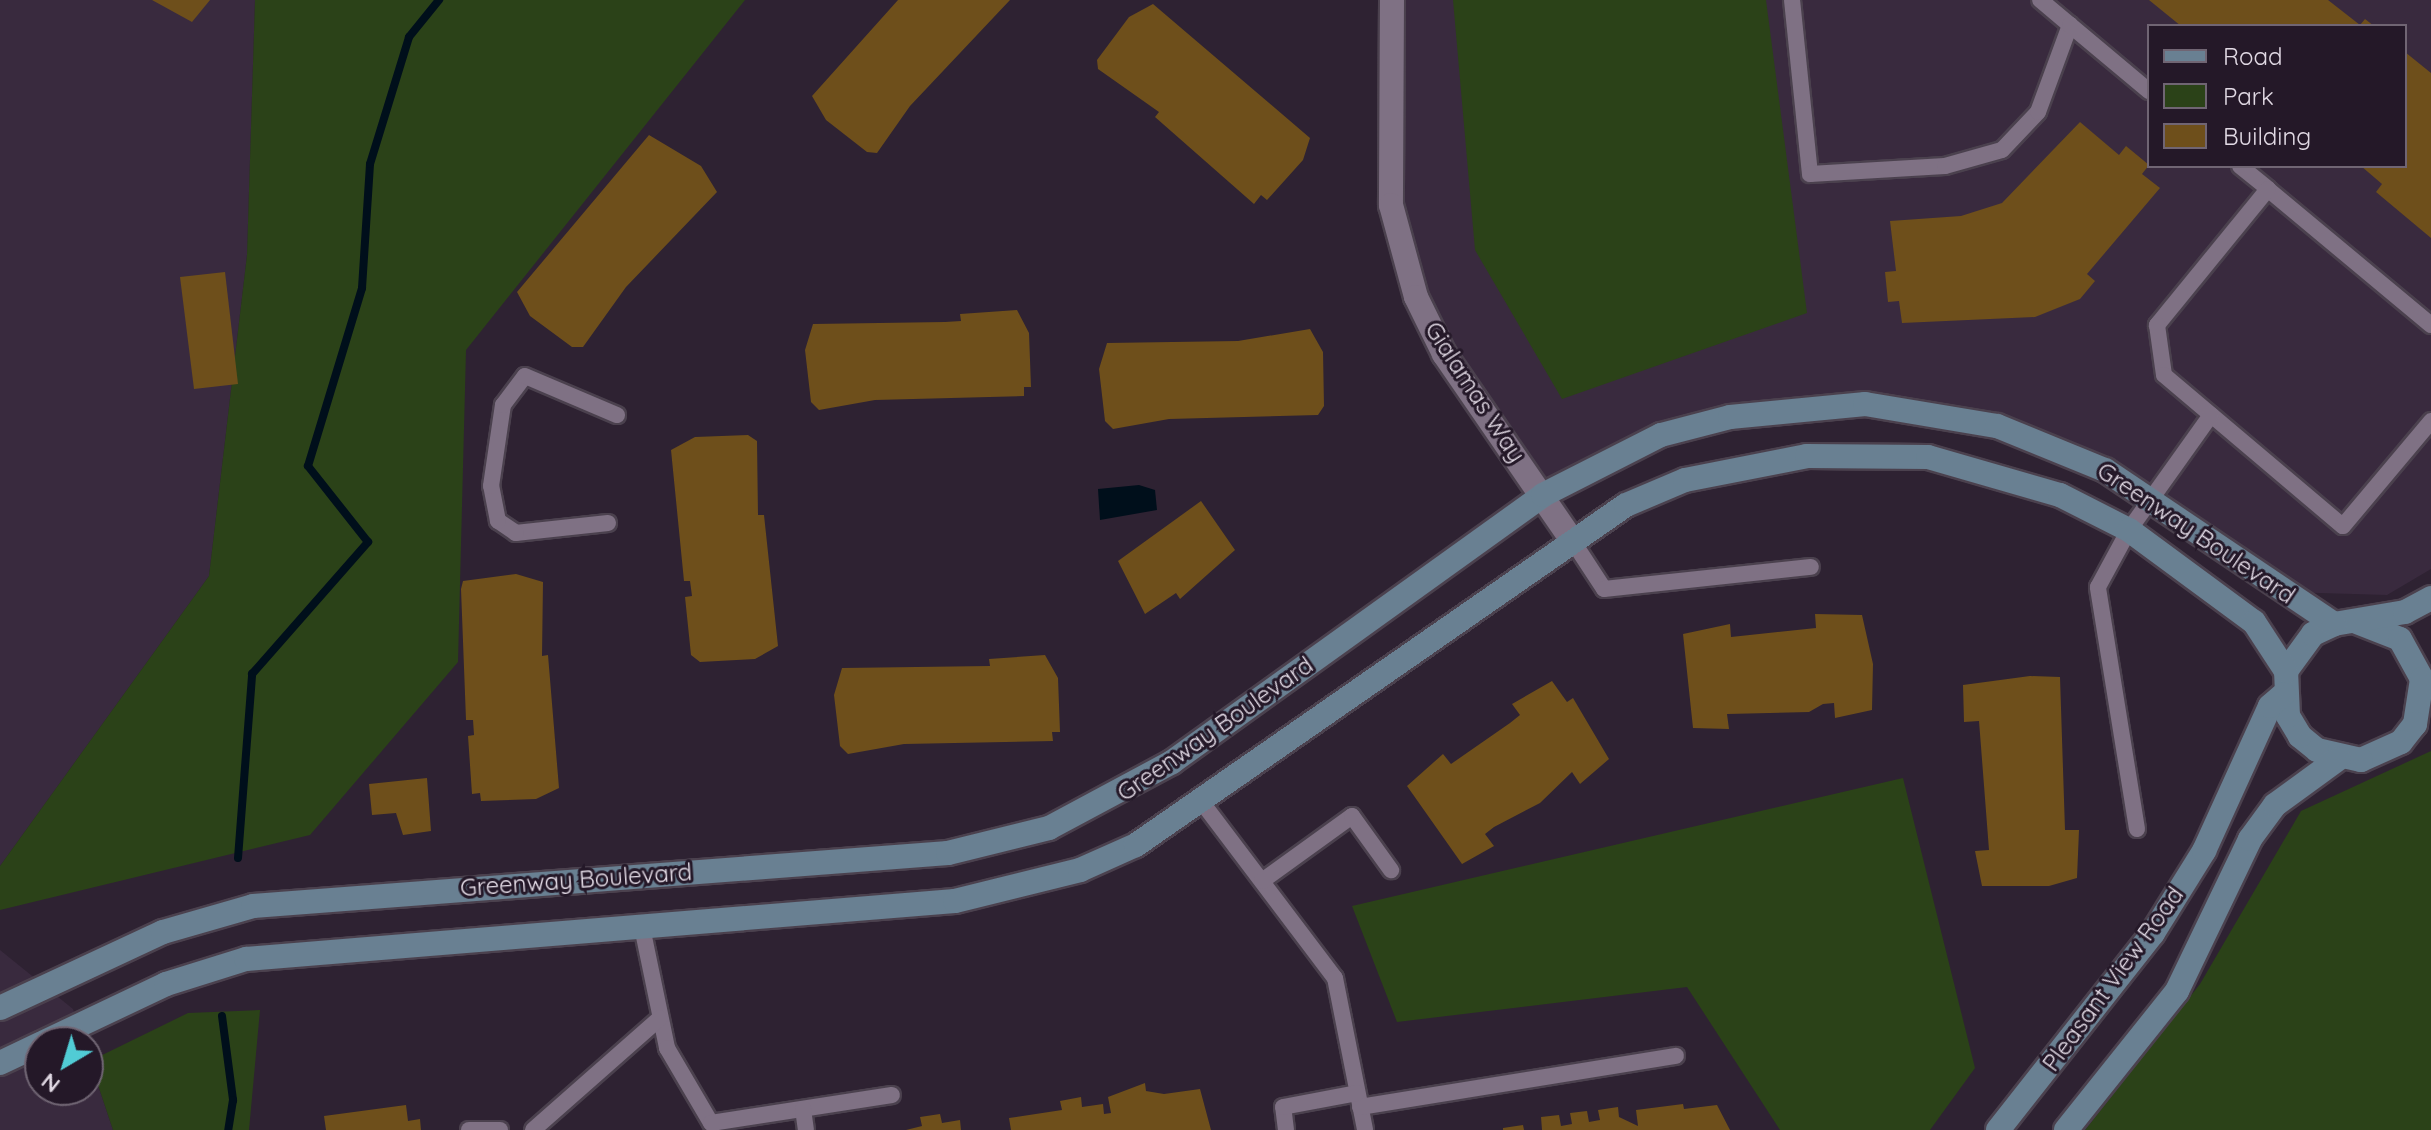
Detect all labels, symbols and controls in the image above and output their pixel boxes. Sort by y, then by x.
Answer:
legend [2147,24,2407,168]
text: Road [2223,41,2283,71]
text: Park [2223,81,2274,111]
text: Building [2223,121,2311,151]
street label: Gialamas Way [1419,316,1531,468]
street label: Greenway Boulevard [2092,456,2300,610]
street label: Greenway Boulevard [1112,651,1318,807]
street label: Greenway Boulevard [459,858,693,902]
street label: Pleasant View Road [2036,881,2190,1077]
north arrow [24,1026,104,1106]
text: N [35,1067,65,1099]

